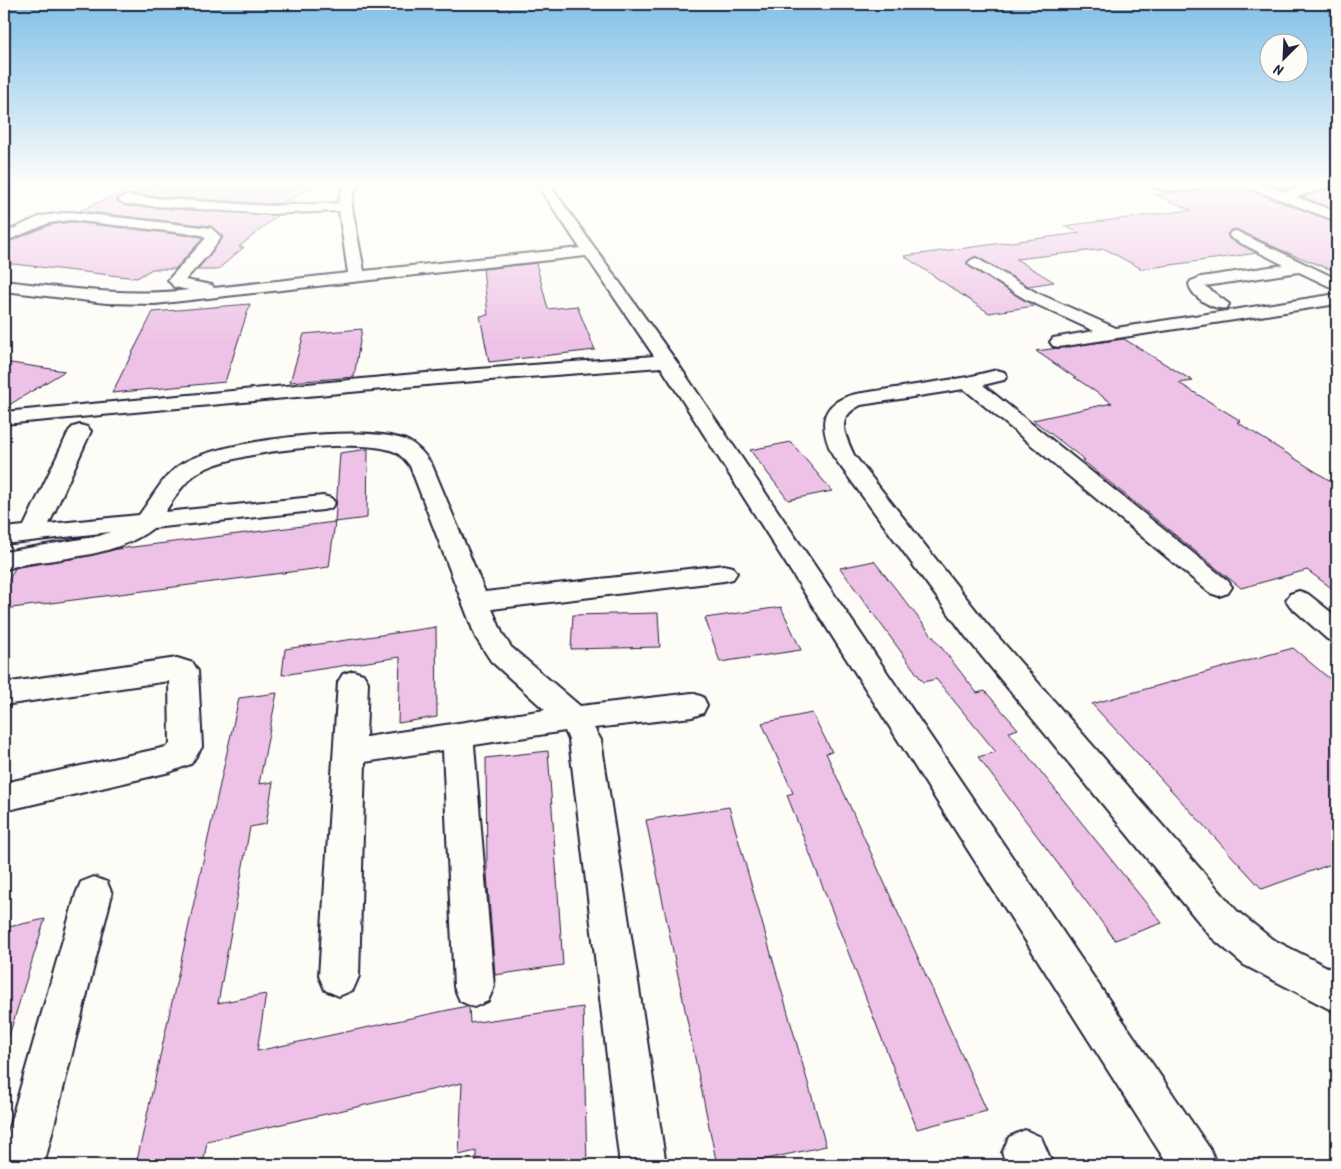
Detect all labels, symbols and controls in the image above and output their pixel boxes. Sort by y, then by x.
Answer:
north arrow [1258,32,1308,82]
text: N [1270,57,1288,81]

